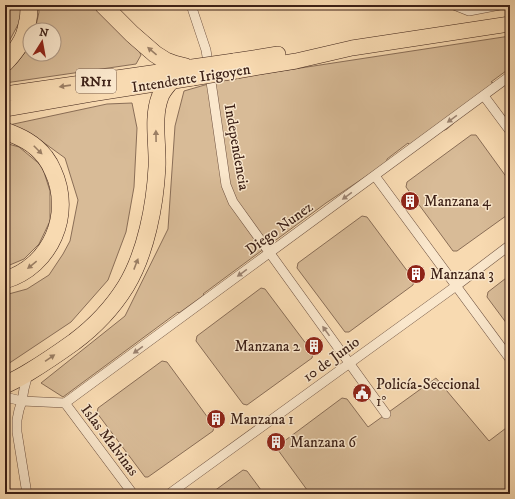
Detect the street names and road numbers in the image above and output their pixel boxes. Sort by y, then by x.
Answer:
street label: Intendente Irigoyen [130,60,252,97]
road number: RN11 [76,69,116,93]
street label: Independencia [220,102,254,192]
street label: Diego Nunez [242,197,317,259]
street label: 10 de Junio [299,332,363,386]
street label: Islas Malvinas [77,401,143,480]

